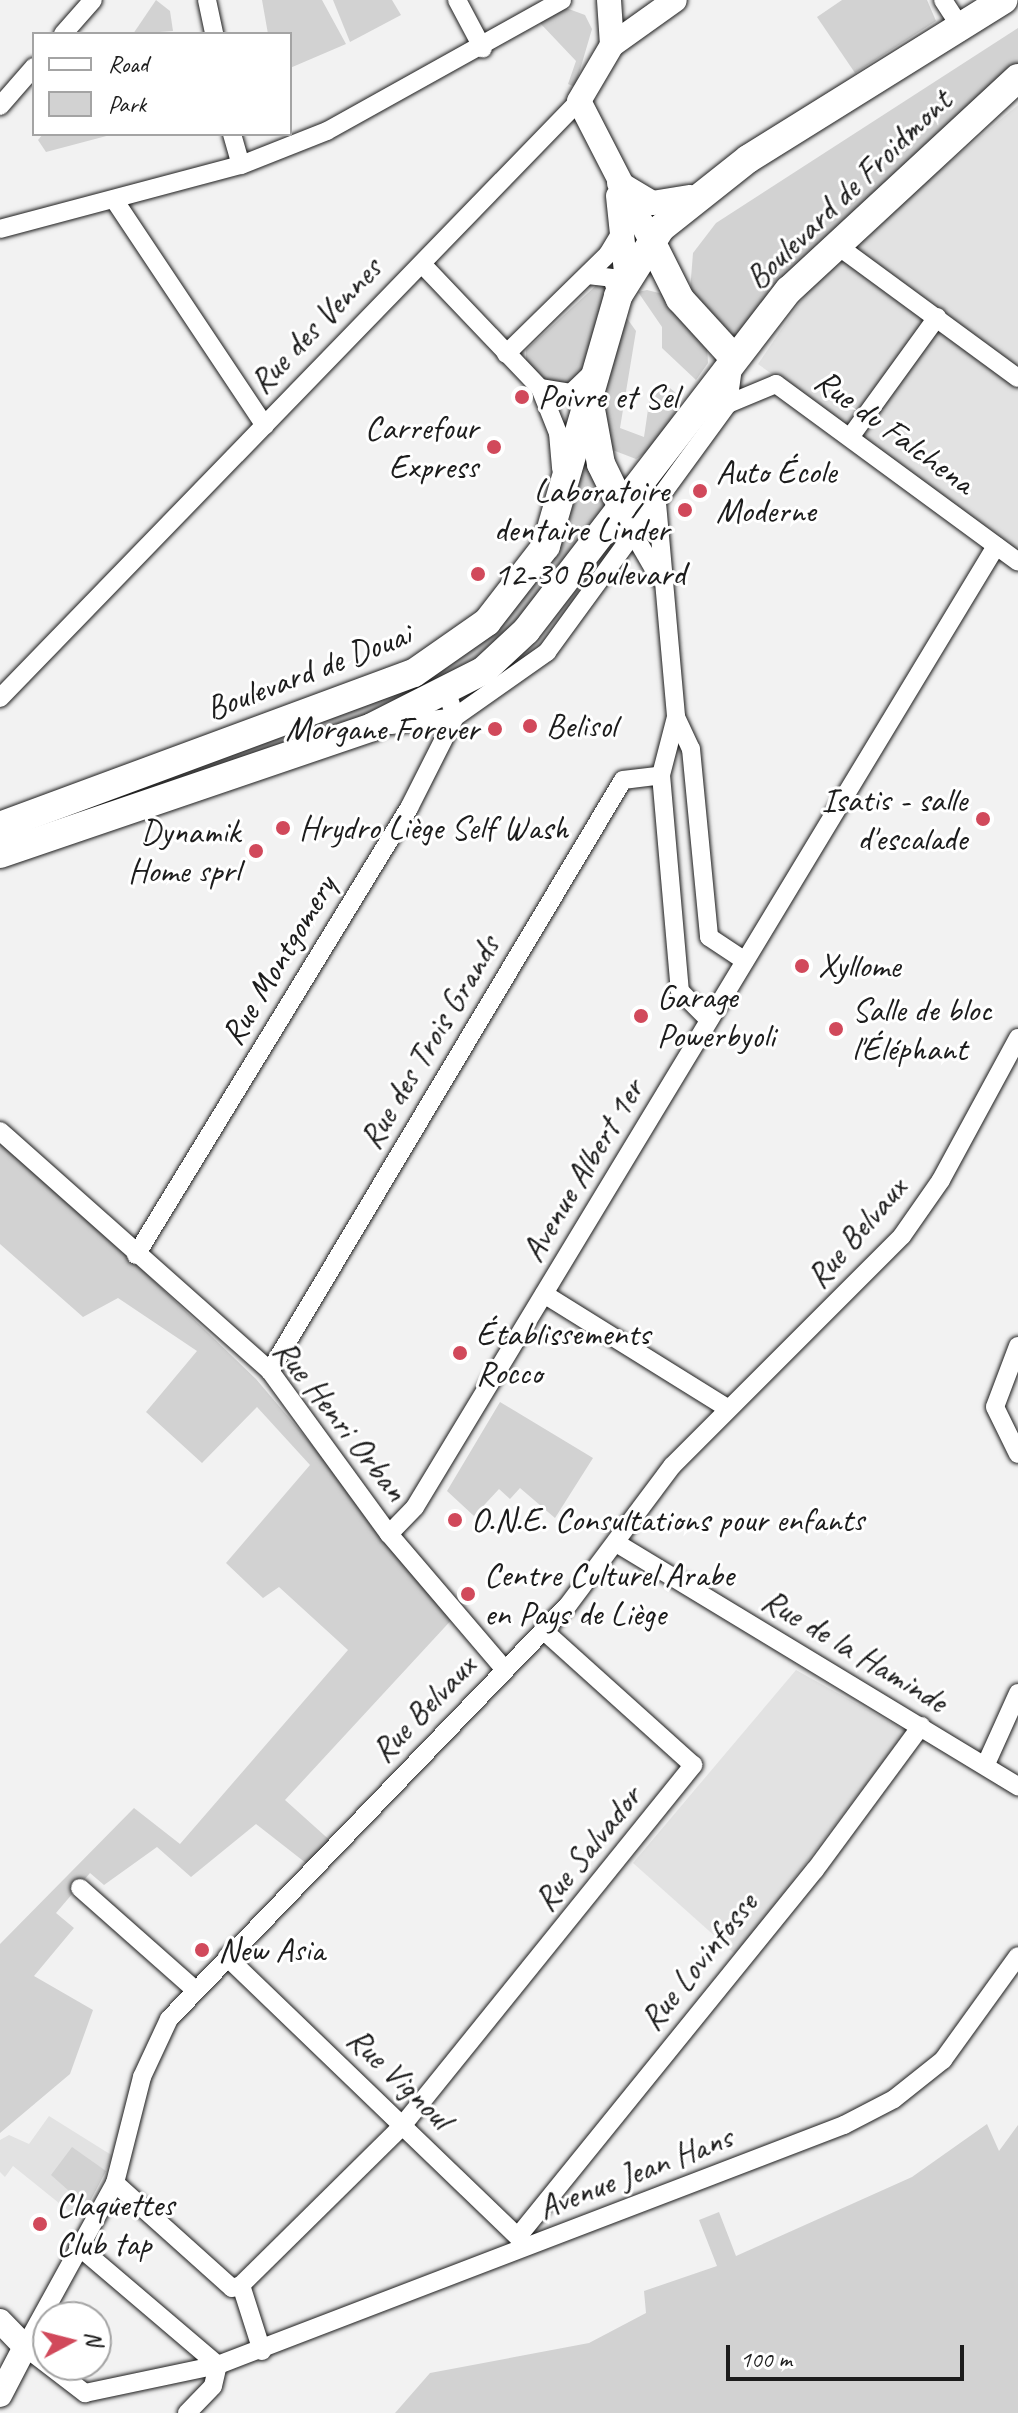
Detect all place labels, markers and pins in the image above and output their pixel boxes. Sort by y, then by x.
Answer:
place label: Poivre et Sel [538,377,677,417]
marker: Poivre et Sel [513,388,531,406]
place label: Carrefour Express [365,407,478,486]
marker: Carrefour Express [485,438,503,456]
place label: Auto École Moderne [716,451,836,530]
place label: Laboratoire dentaire Linder [493,470,669,550]
marker: Auto École Moderne [691,482,709,500]
marker: Laboratoire dentaire Linder [676,501,694,519]
place label: 12-30 Boulevard [494,554,685,594]
marker: 12-30 Boulevard [469,565,487,583]
place label: Belisol [546,706,617,746]
place label: Morgane Forever [285,709,479,749]
marker: Belisol [521,717,539,735]
marker: Morgane Forever [486,720,504,738]
place label: Isatis - salle d'escalade [822,779,967,858]
place label: Hrydro Liège Self Wash [299,808,569,848]
marker: Isatis - salle d'escalade [974,810,992,828]
place label: Dynamik Home sprl [128,811,240,890]
marker: Hrydro Liège Self Wash [274,819,292,837]
marker: Dynamik Home sprl [247,842,265,860]
place label: Xyllome [818,946,900,986]
marker: Xyllome [793,957,811,975]
place label: Garage Powerbyoli [657,976,775,1056]
place label: Salle de bloc l'Éléphant [852,989,992,1068]
marker: Garage Powerbyoli [632,1007,650,1025]
marker: Salle de bloc l'Éléphant [827,1020,845,1038]
place label: Établissements Rocco [476,1313,650,1392]
marker: Établissements Rocco [451,1344,469,1362]
place label: O.N.E. Consultations pour enfants [471,1500,864,1540]
marker: O.N.E. Consultations pour enfants [446,1511,464,1529]
place label: Centre Culturel Arabe en Pays de Liège [484,1554,734,1634]
marker: Centre Culturel Arabe en Pays de Liège [459,1585,477,1603]
place label: New Asia [218,1930,324,1970]
marker: New Asia [193,1941,211,1959]
place label: Claquettes Club tap [56,2184,174,2264]
marker: Claquettes Club tap [31,2215,49,2233]

